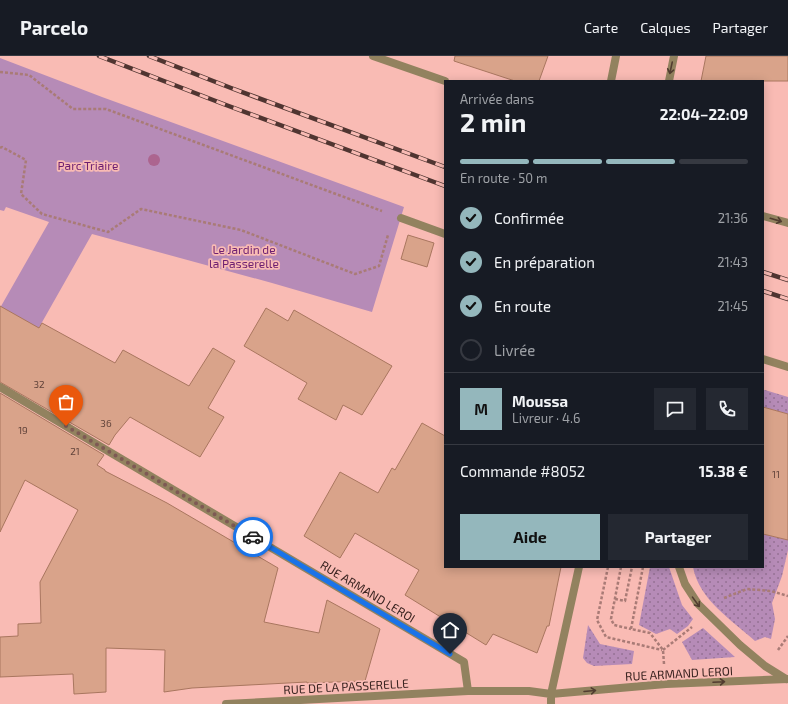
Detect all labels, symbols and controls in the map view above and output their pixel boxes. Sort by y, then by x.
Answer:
text: Parcelo [20,16,88,39]
text: Carte [584,19,618,36]
text: Calques [640,19,691,36]
text: Partager [713,19,768,36]
one-way arrow [667,62,675,75]
text: Arrivée dans [460,91,534,107]
text: 22:04–22:09 [660,105,748,123]
text: 2 min [460,106,526,137]
park label: Parc Triaire [58,158,118,172]
text: En route · 50 m [460,170,547,186]
icon: check [460,207,482,229]
text: Confirmée [494,209,564,227]
text: 21:36 [718,210,748,226]
one-way arrow [769,217,782,224]
park label: Le Jardin de la Passerelle [209,242,279,270]
icon: check [460,251,482,273]
text: En préparation [494,253,595,271]
text: 21:43 [717,254,748,270]
icon: check [460,295,482,317]
text: En route [494,297,551,315]
text: 21:45 [717,298,748,314]
text: Livrée [494,341,535,359]
house number: 32 [33,378,45,390]
pin [49,385,83,426]
button: chat [654,388,696,430]
button: phone [706,388,748,430]
icon: bag [55,391,77,413]
text: Moussa [512,392,568,410]
text: M [474,400,488,418]
text: Livreur · 4.6 [512,410,580,426]
house number: 36 [100,417,112,429]
house number: 19 [18,424,28,436]
house number: 21 [70,445,80,457]
text: Commande #8052 [460,462,585,480]
text: 15.38 € [699,462,748,480]
house number: 11 [772,468,780,480]
button: Aide [460,514,600,560]
button: Partager [608,514,748,560]
courier [233,517,273,557]
icon: car [242,526,264,548]
street label: RUE ARMAND LEROI [318,557,418,625]
one-way arrow [692,596,700,607]
pin [433,613,467,654]
icon: home [439,619,461,641]
street label: RUE ARMAND LEROI [625,663,733,683]
street label: RUE DE LA PASSERELLE [283,676,409,696]
one-way arrow [712,678,725,686]
one-way arrow [583,687,596,694]

